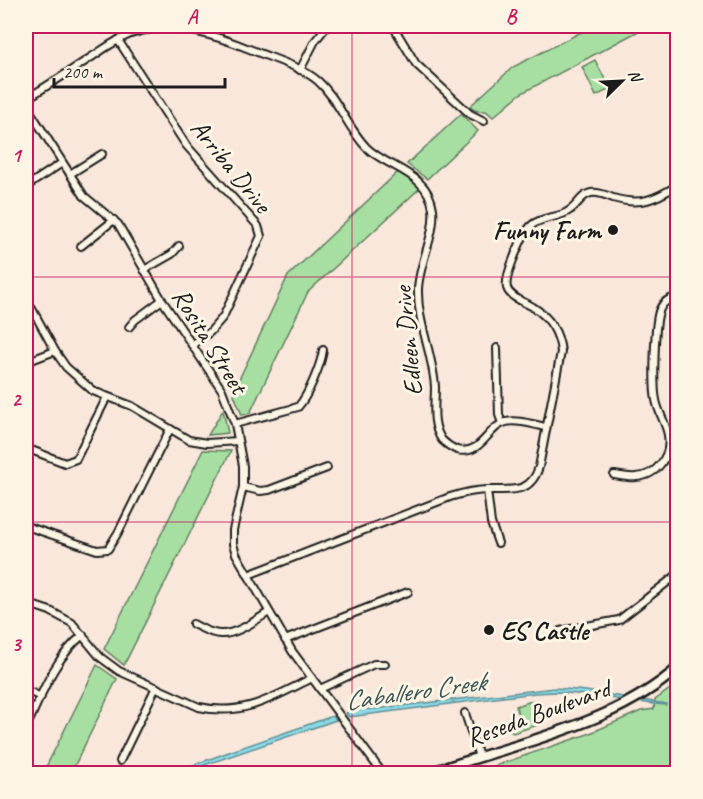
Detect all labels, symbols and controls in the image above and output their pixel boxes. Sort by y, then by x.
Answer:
text: A [187,4,199,29]
text: B [506,4,518,29]
scale bar [54,51,225,89]
north arrow [592,51,652,111]
text: 200 m [63,61,104,83]
text: N [624,67,647,87]
street label: Arriba Drive [183,112,280,221]
text: 1 [12,143,23,168]
place label: Funny Farm [493,214,603,247]
marker: Funny Farm [606,223,620,237]
street label: Rosita Street [165,282,257,402]
street label: Edleen Drive [386,282,430,397]
text: 2 [12,387,23,412]
place label: ES Castle [501,614,591,647]
marker: ES Castle [482,623,496,637]
text: 3 [12,632,23,657]
water label: Caballero Creek [343,664,492,718]
street label: Reseda Boulevard [461,670,618,754]

